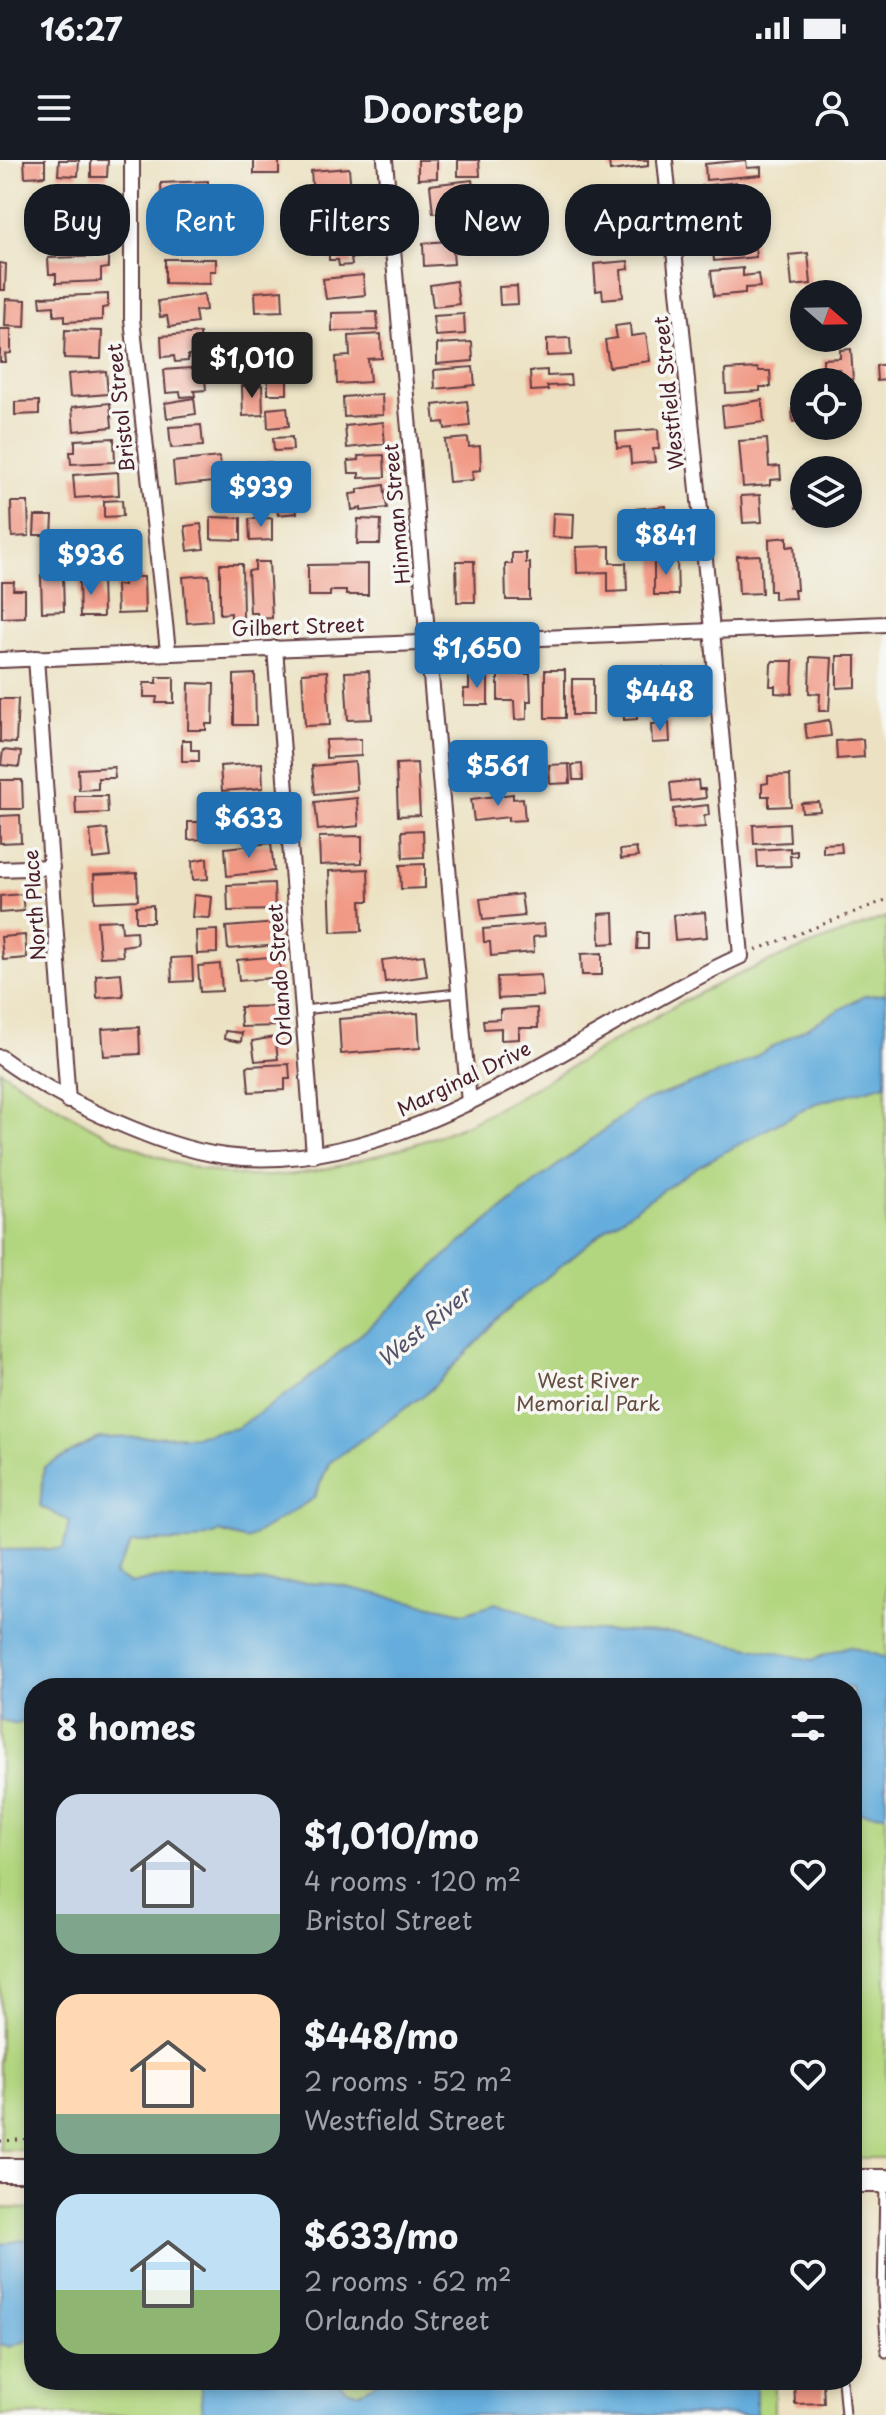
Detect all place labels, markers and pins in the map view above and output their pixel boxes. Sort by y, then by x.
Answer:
pin: $1,010 [187,332,317,400]
pin: $939 [214,461,308,529]
pin: $841 [619,509,713,577]
pin: $936 [44,529,138,597]
pin: $1,650 [412,622,542,690]
pin: $448 [613,665,707,733]
pin: $561 [451,740,545,808]
pin: $633 [202,792,296,860]

